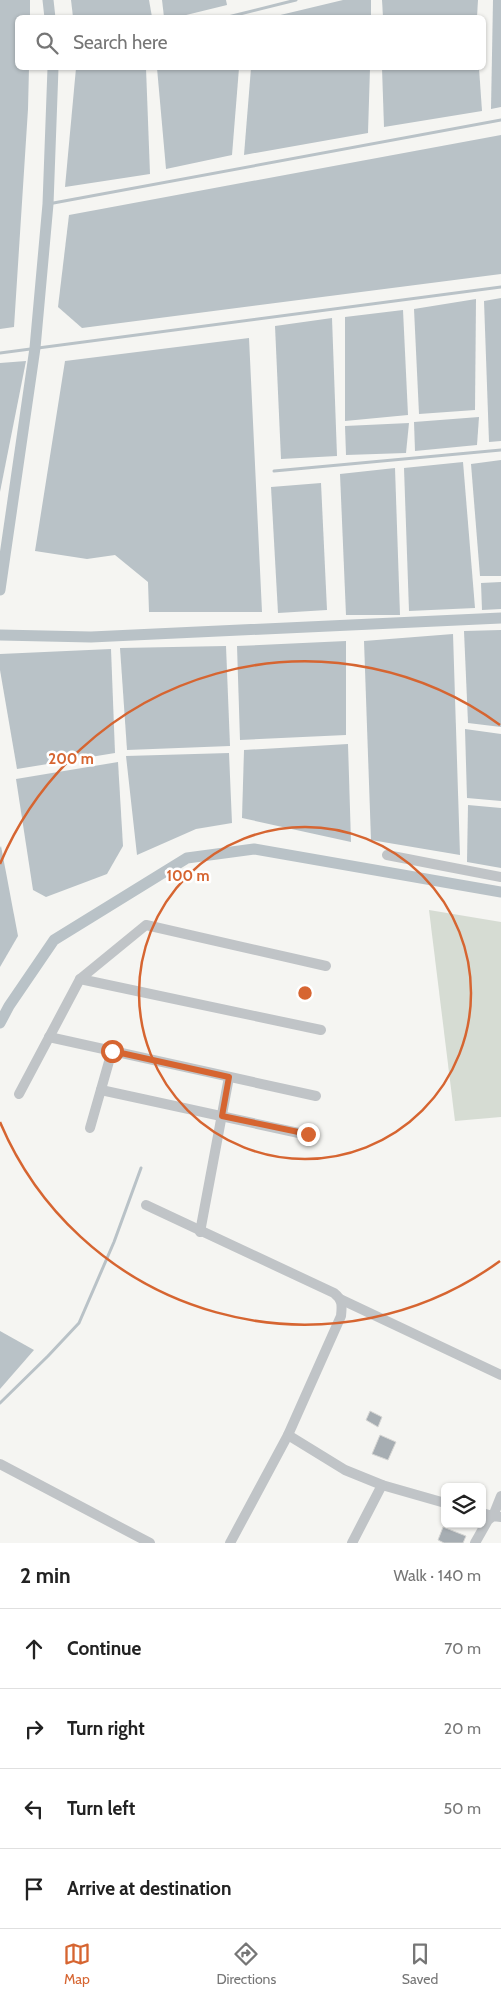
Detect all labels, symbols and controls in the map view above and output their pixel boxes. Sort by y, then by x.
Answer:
search box [15,15,486,70]
icon: search [33,29,61,57]
text: Search here [73,31,167,54]
text: 200 m [48,750,94,768]
text: 100 m [166,867,210,885]
centre of rings [296,984,314,1002]
route start [101,1040,124,1063]
route end [297,1123,320,1146]
map controls [441,1483,486,1528]
button: layers [441,1483,486,1528]
text: 2 min [20,1563,71,1588]
text: Walk · 140 m [394,1566,481,1585]
icon: ahead [20,1635,48,1663]
text: Continue [67,1637,141,1660]
text: 70 m [444,1639,481,1658]
icon: right [20,1715,48,1743]
text: Turn right [67,1717,145,1740]
text: 20 m [444,1719,481,1738]
icon: left [20,1795,48,1823]
text: Turn left [67,1797,135,1820]
text: 50 m [444,1799,481,1818]
icon: arrive [20,1875,48,1903]
text: Arrive at destination [67,1877,231,1900]
tab: Map [63,1940,91,1988]
tab: Directions [216,1940,276,1988]
tab: Saved [402,1940,438,1988]

